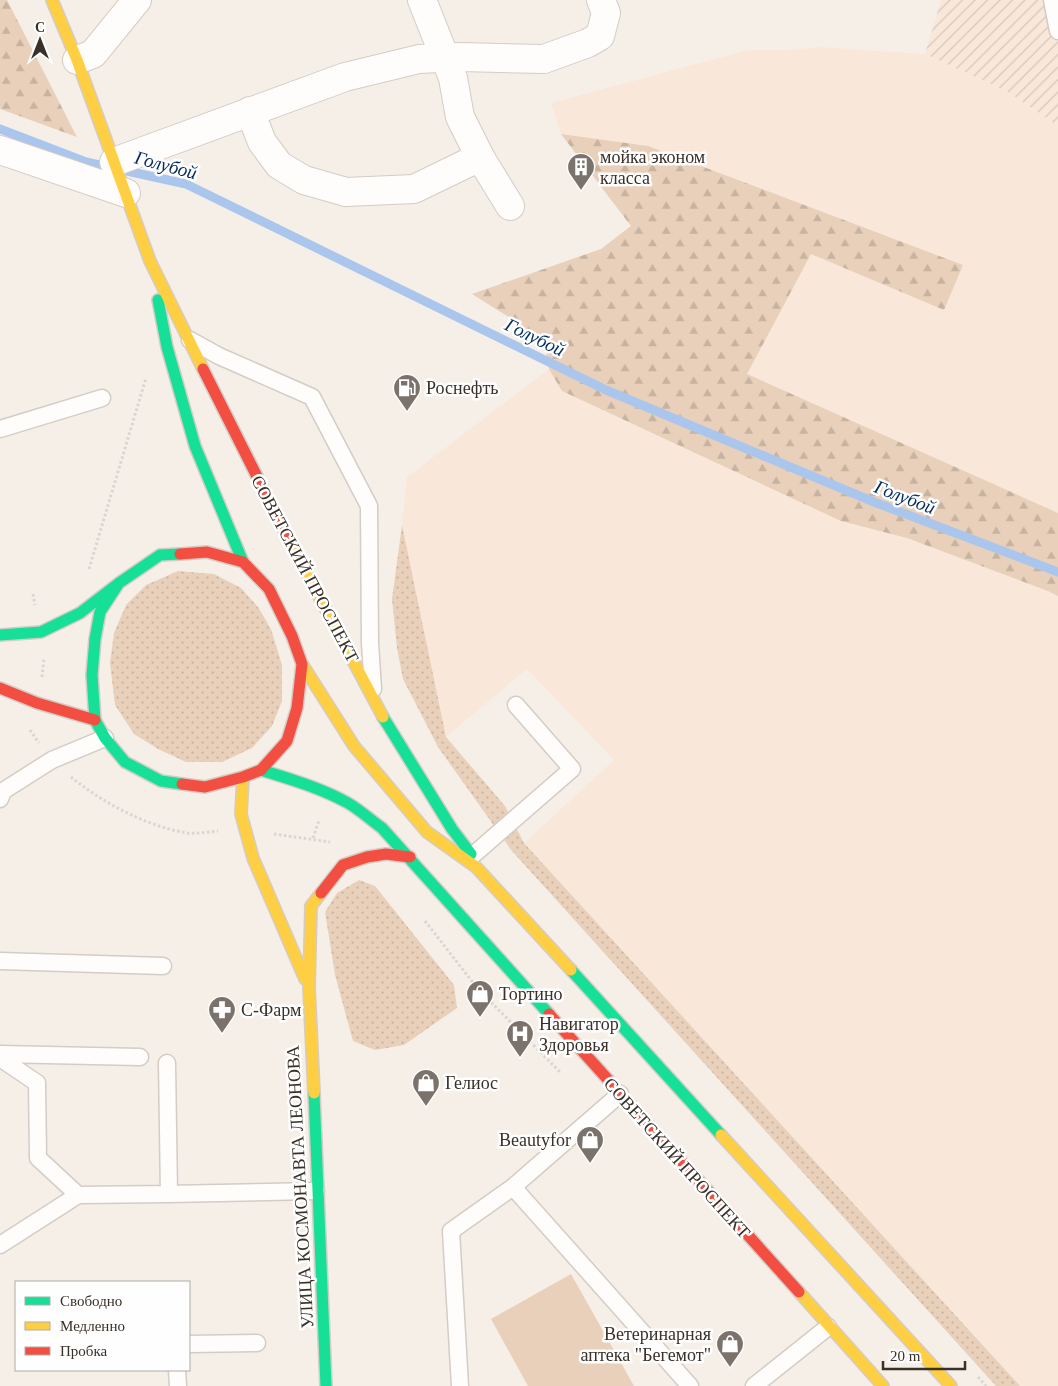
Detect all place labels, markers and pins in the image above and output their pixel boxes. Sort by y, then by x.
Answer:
place label: мойка эконом класса [600,147,705,188]
building icon: мойка эконом класса [566,152,596,191]
fuel station icon: Роснефть [392,373,422,412]
place label: Роснефть [426,378,499,398]
shop icon: Тортино [465,979,495,1018]
place label: Тортино [499,984,563,1004]
pharmacy icon: С-Фарм [207,995,237,1034]
place label: С-Фарм [241,1000,301,1020]
place label: Навигатор Здоровья [539,1014,619,1055]
hospital icon: Навигатор Здоровья [505,1019,535,1058]
shop icon: Гелиос [411,1068,441,1107]
place label: Гелиос [445,1073,498,1093]
shop icon: Beautyfor [575,1125,605,1164]
place label: Beautyfor [499,1130,571,1150]
place label: Ветеринарная аптека "Бегемот" [581,1324,711,1365]
shop icon: Ветеринарная аптека "Бегемот" [715,1329,745,1368]

